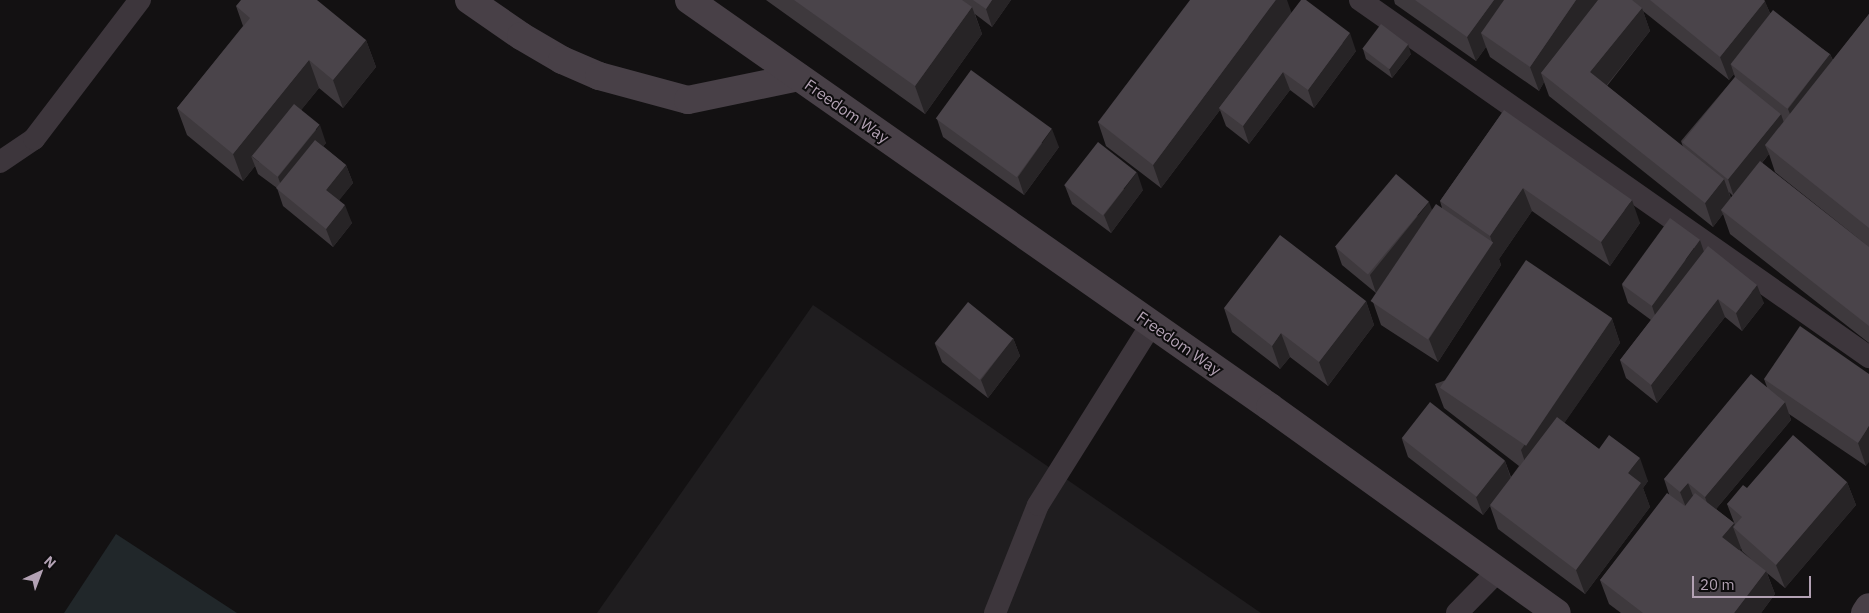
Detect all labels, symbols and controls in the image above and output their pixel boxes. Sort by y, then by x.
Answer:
street label: Freedom Way [801,75,893,147]
street label: Freedom Way [1133,307,1225,379]
north arrow [15,548,65,598]
text: N [40,552,60,572]
scale bar [1694,566,1813,598]
text: 20 m [1700,575,1735,594]

